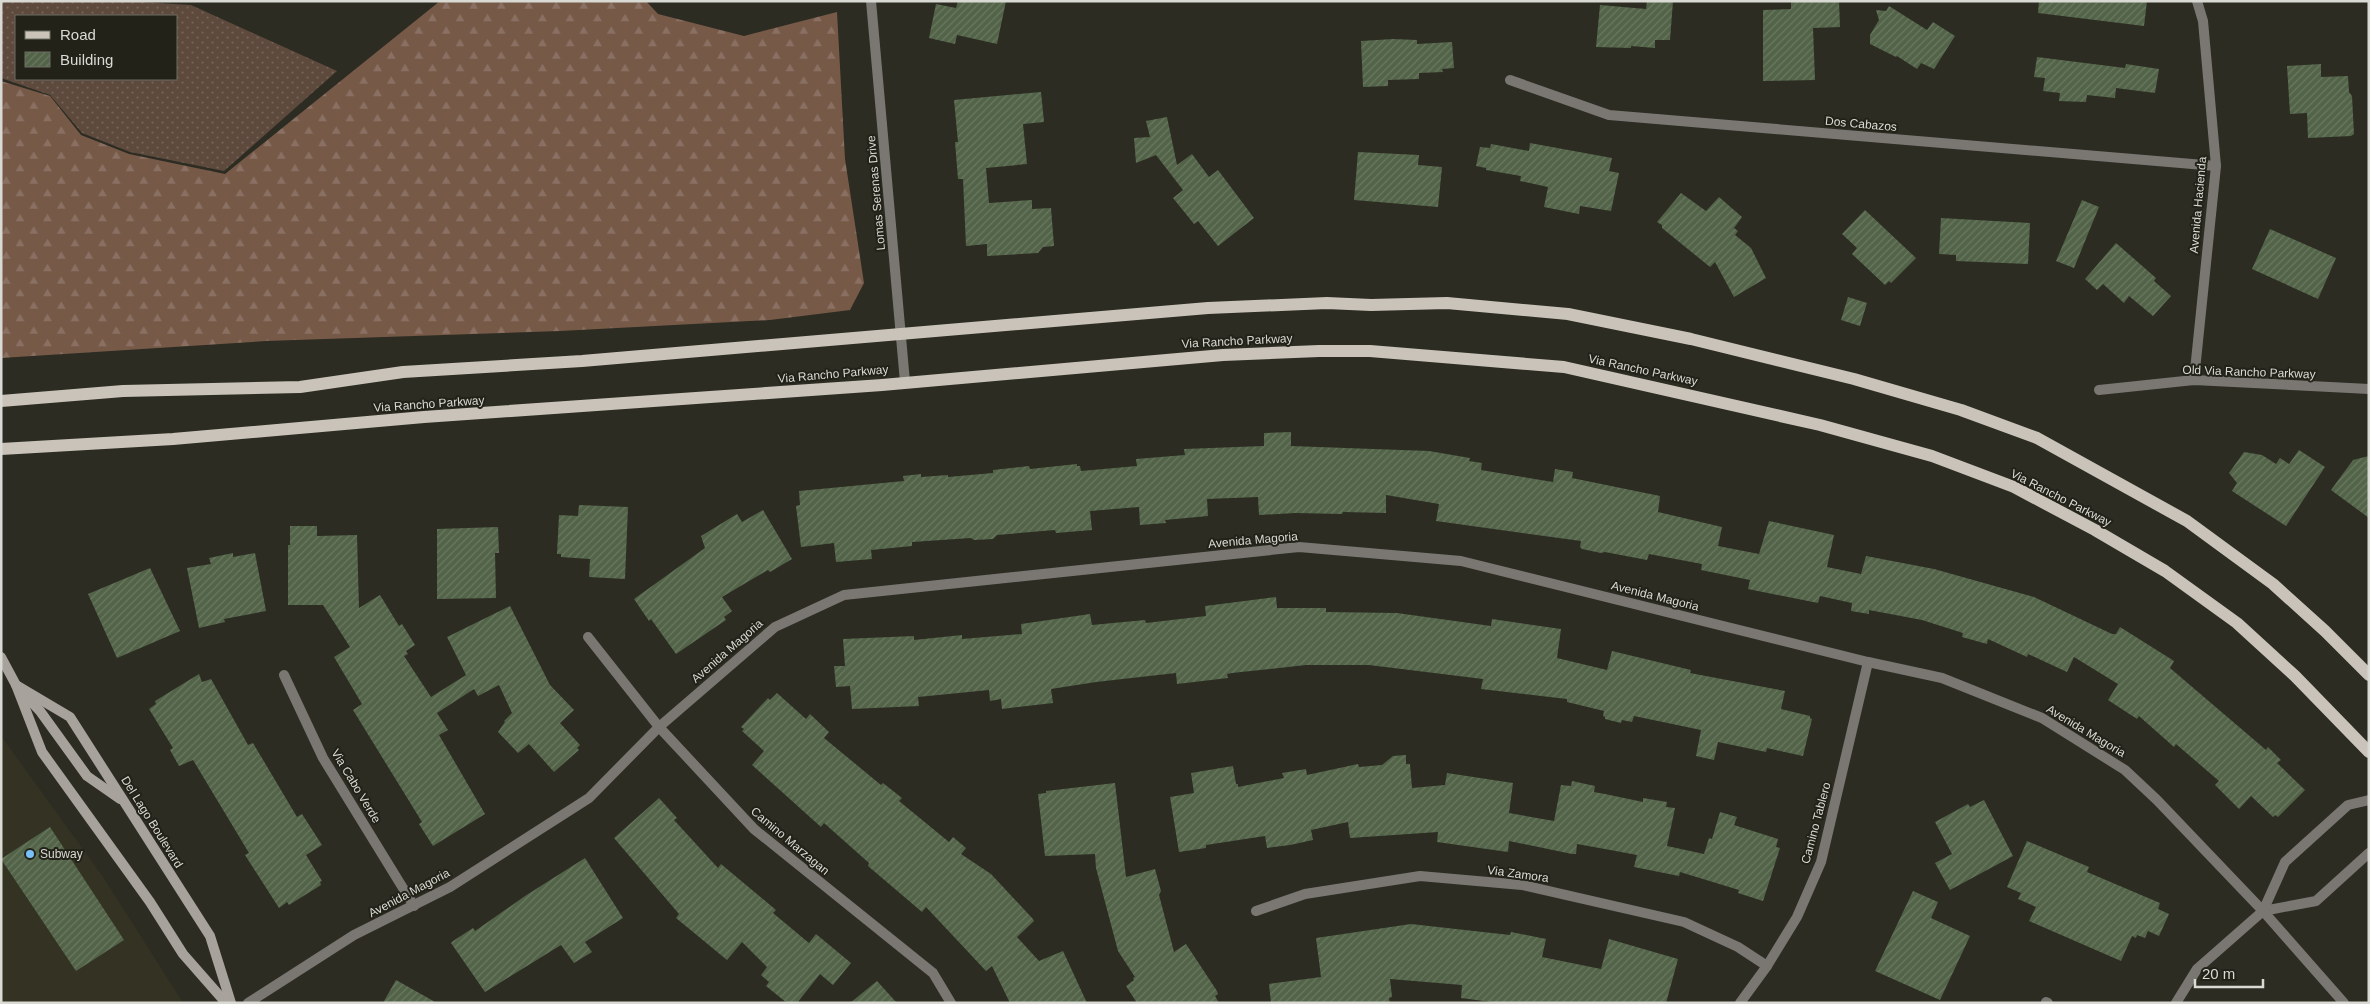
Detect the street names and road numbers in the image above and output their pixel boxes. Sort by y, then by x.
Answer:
street label: Dos Cabazos [1825,114,1897,134]
street label: Lomas Serenas Drive [864,135,888,251]
street label: Avenida Hacienda [2187,156,2209,254]
street label: Via Rancho Parkway [1181,331,1293,351]
street label: Via Rancho Parkway [1587,352,1699,388]
street label: Via Rancho Parkway [777,362,889,386]
street label: Old Via Rancho Parkway [2182,363,2316,381]
street label: Via Rancho Parkway [373,393,485,415]
street label: Via Rancho Parkway [2008,467,2114,529]
street label: Avenida Magoria [1208,529,1299,551]
street label: Avenida Magoria [1610,578,1701,614]
street label: Avenida Magoria [689,616,766,686]
street label: Avenida Magoria [2044,702,2128,760]
street label: Via Cabo Verde [328,746,384,826]
street label: Del Lago Boulevard [118,774,186,870]
street label: Camino Tablero [1798,780,1834,865]
street label: Camino Marzagan [748,804,832,878]
street label: Via Zamora [1486,863,1550,885]
street label: Avenida Magoria [366,866,452,920]

